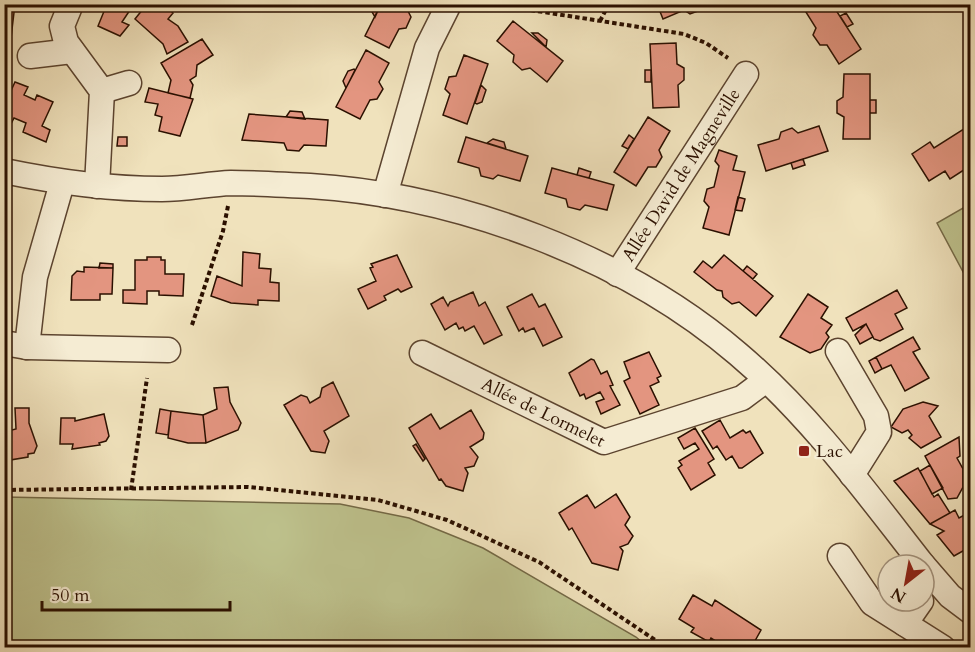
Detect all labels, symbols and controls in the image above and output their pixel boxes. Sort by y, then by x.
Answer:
street label: Allée David de Magneville [616,83,746,266]
street label: Allée de Lormelet [477,371,610,453]
place label: Lac [816,439,843,464]
marker: Lac [797,444,811,458]
north arrow [876,553,936,613]
scale bar [42,574,230,612]
text: N [887,582,910,608]
text: 50 m [51,583,90,608]

